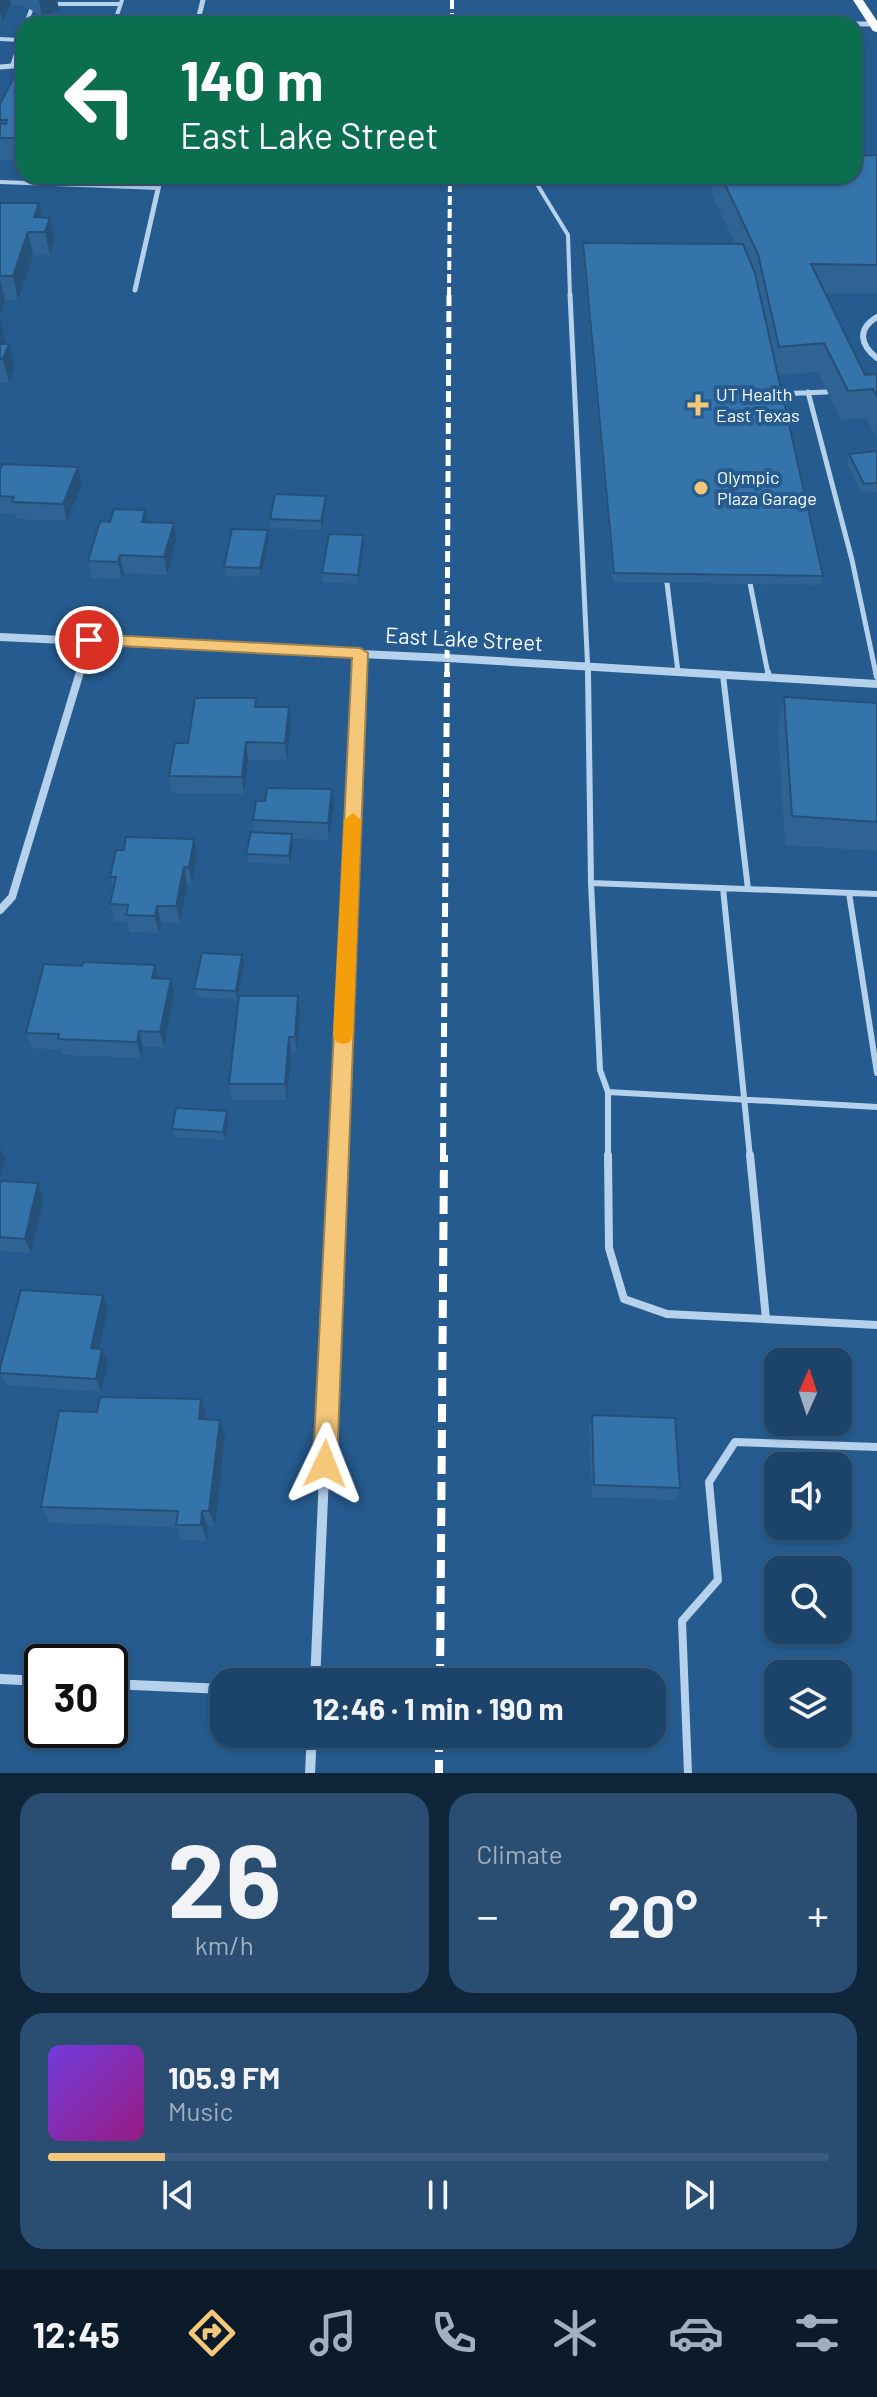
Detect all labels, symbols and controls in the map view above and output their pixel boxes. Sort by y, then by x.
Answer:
text: 140 m [180,45,324,112]
icon: left [48,48,152,152]
text: East Lake Street [180,113,439,156]
place label: UT Health East Texas [716,383,800,426]
marker: UT Health East Texas [687,394,709,416]
place label: Olympic Plaza Garage [717,466,817,509]
marker: Olympic Plaza Garage [692,479,710,497]
pin [55,606,123,674]
icon: arrive [67,618,111,662]
street label: East Lake Street [384,621,544,655]
north arrow [764,1348,852,1436]
map controls [764,1348,852,1748]
position arrow [283,1422,367,1506]
button: sound [764,1452,852,1540]
button: search [764,1556,852,1644]
speed limit sign: 30 [24,1644,128,1748]
button: layers [764,1660,852,1748]
text: 12:46 · 1 min · 190 m [312,1690,564,1726]
text: 26 [167,1814,281,1939]
text: Climate [477,1838,563,1869]
text: 20° [608,1878,698,1950]
text: − [477,1888,499,1941]
text: + [807,1888,829,1941]
text: km/h [195,1929,254,1960]
text: 105.9 FM [168,2059,280,2095]
text: Music [168,2095,233,2126]
icon: previous [156,2173,200,2217]
icon: pause [416,2173,460,2217]
icon: next [677,2173,721,2217]
icon: directions [184,2305,240,2361]
icon: music [305,2305,361,2361]
icon: phone [426,2305,482,2361]
icon: climate [547,2305,603,2361]
icon: car [668,2305,724,2361]
icon: filters [789,2305,845,2361]
text: 12:45 [32,2312,120,2355]

